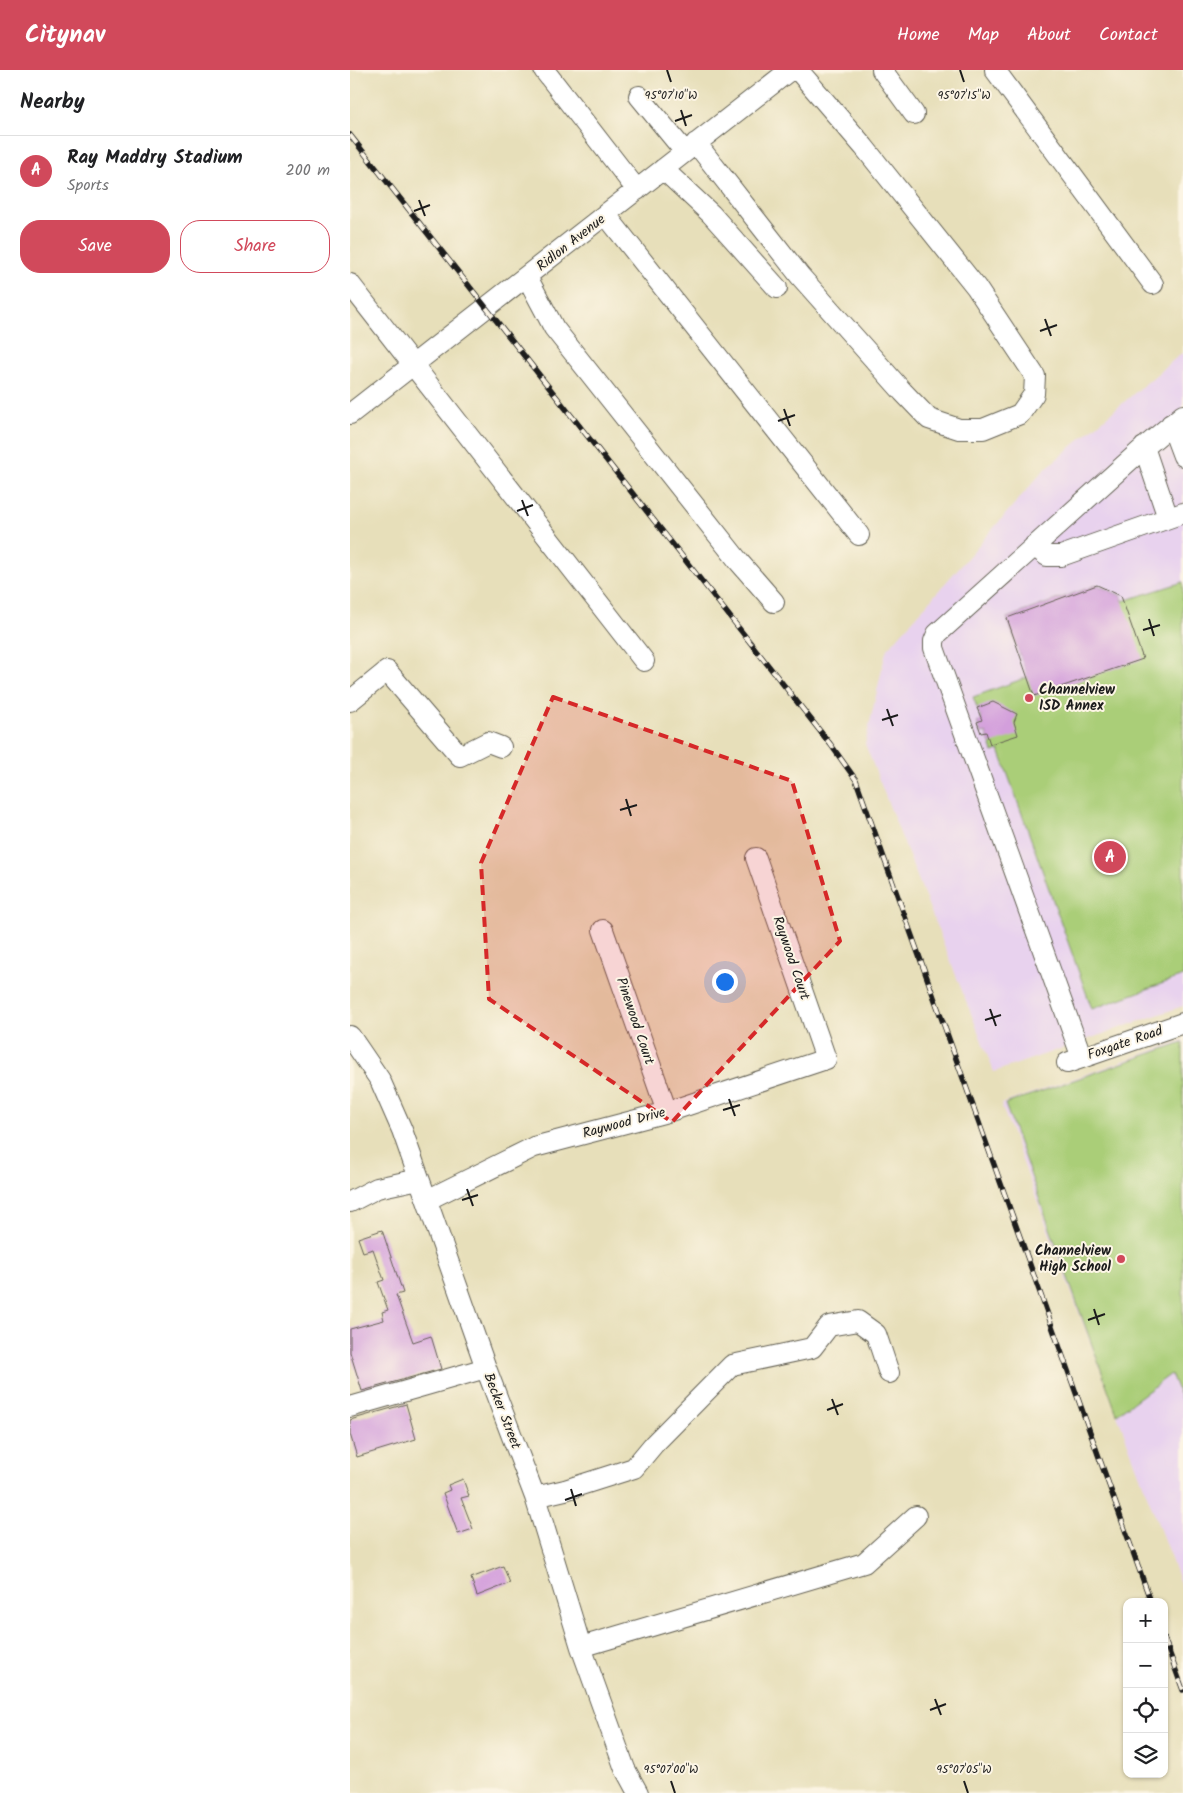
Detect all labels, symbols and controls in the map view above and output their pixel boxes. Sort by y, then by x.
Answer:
text: Citynav [25,16,105,55]
text: Home [897,21,940,50]
text: Map [968,21,999,50]
text: About [1027,21,1071,50]
text: Contact [1099,21,1158,50]
text: Nearby [20,86,85,119]
text: 95°07'10"W [645,86,697,105]
text: 95°07'15"W [937,86,991,105]
text: Ray Maddry Stadium [67,143,243,173]
text: A [31,158,41,183]
text: 200 m [286,158,330,183]
text: Sports [67,173,109,198]
street label: Ridlon Avenue [532,208,611,277]
button: Save [20,220,170,273]
button: Share [180,220,330,273]
place label: Channelview ISD Annex [1039,679,1116,717]
marker: Channelview ISD Annex [1023,692,1035,704]
pin: A [1094,838,1126,876]
street label: Raywood Court [766,913,816,1004]
your location [712,969,738,995]
street label: Pinewood Court [610,974,660,1068]
street label: Foxgate Road [1084,1020,1167,1066]
street label: Raywood Drive [580,1101,669,1145]
place label: Channelview High School [1035,1240,1112,1278]
marker: Channelview High School [1115,1253,1127,1265]
street label: Becker Street [477,1370,527,1453]
map controls [1123,1598,1168,1778]
button: + [1123,1598,1168,1643]
button: − [1123,1643,1168,1688]
button: locate [1123,1688,1168,1733]
button: layers [1123,1733,1168,1778]
text: 95°07'00"W [644,1760,699,1779]
text: 95°07'05"W [936,1760,992,1779]

